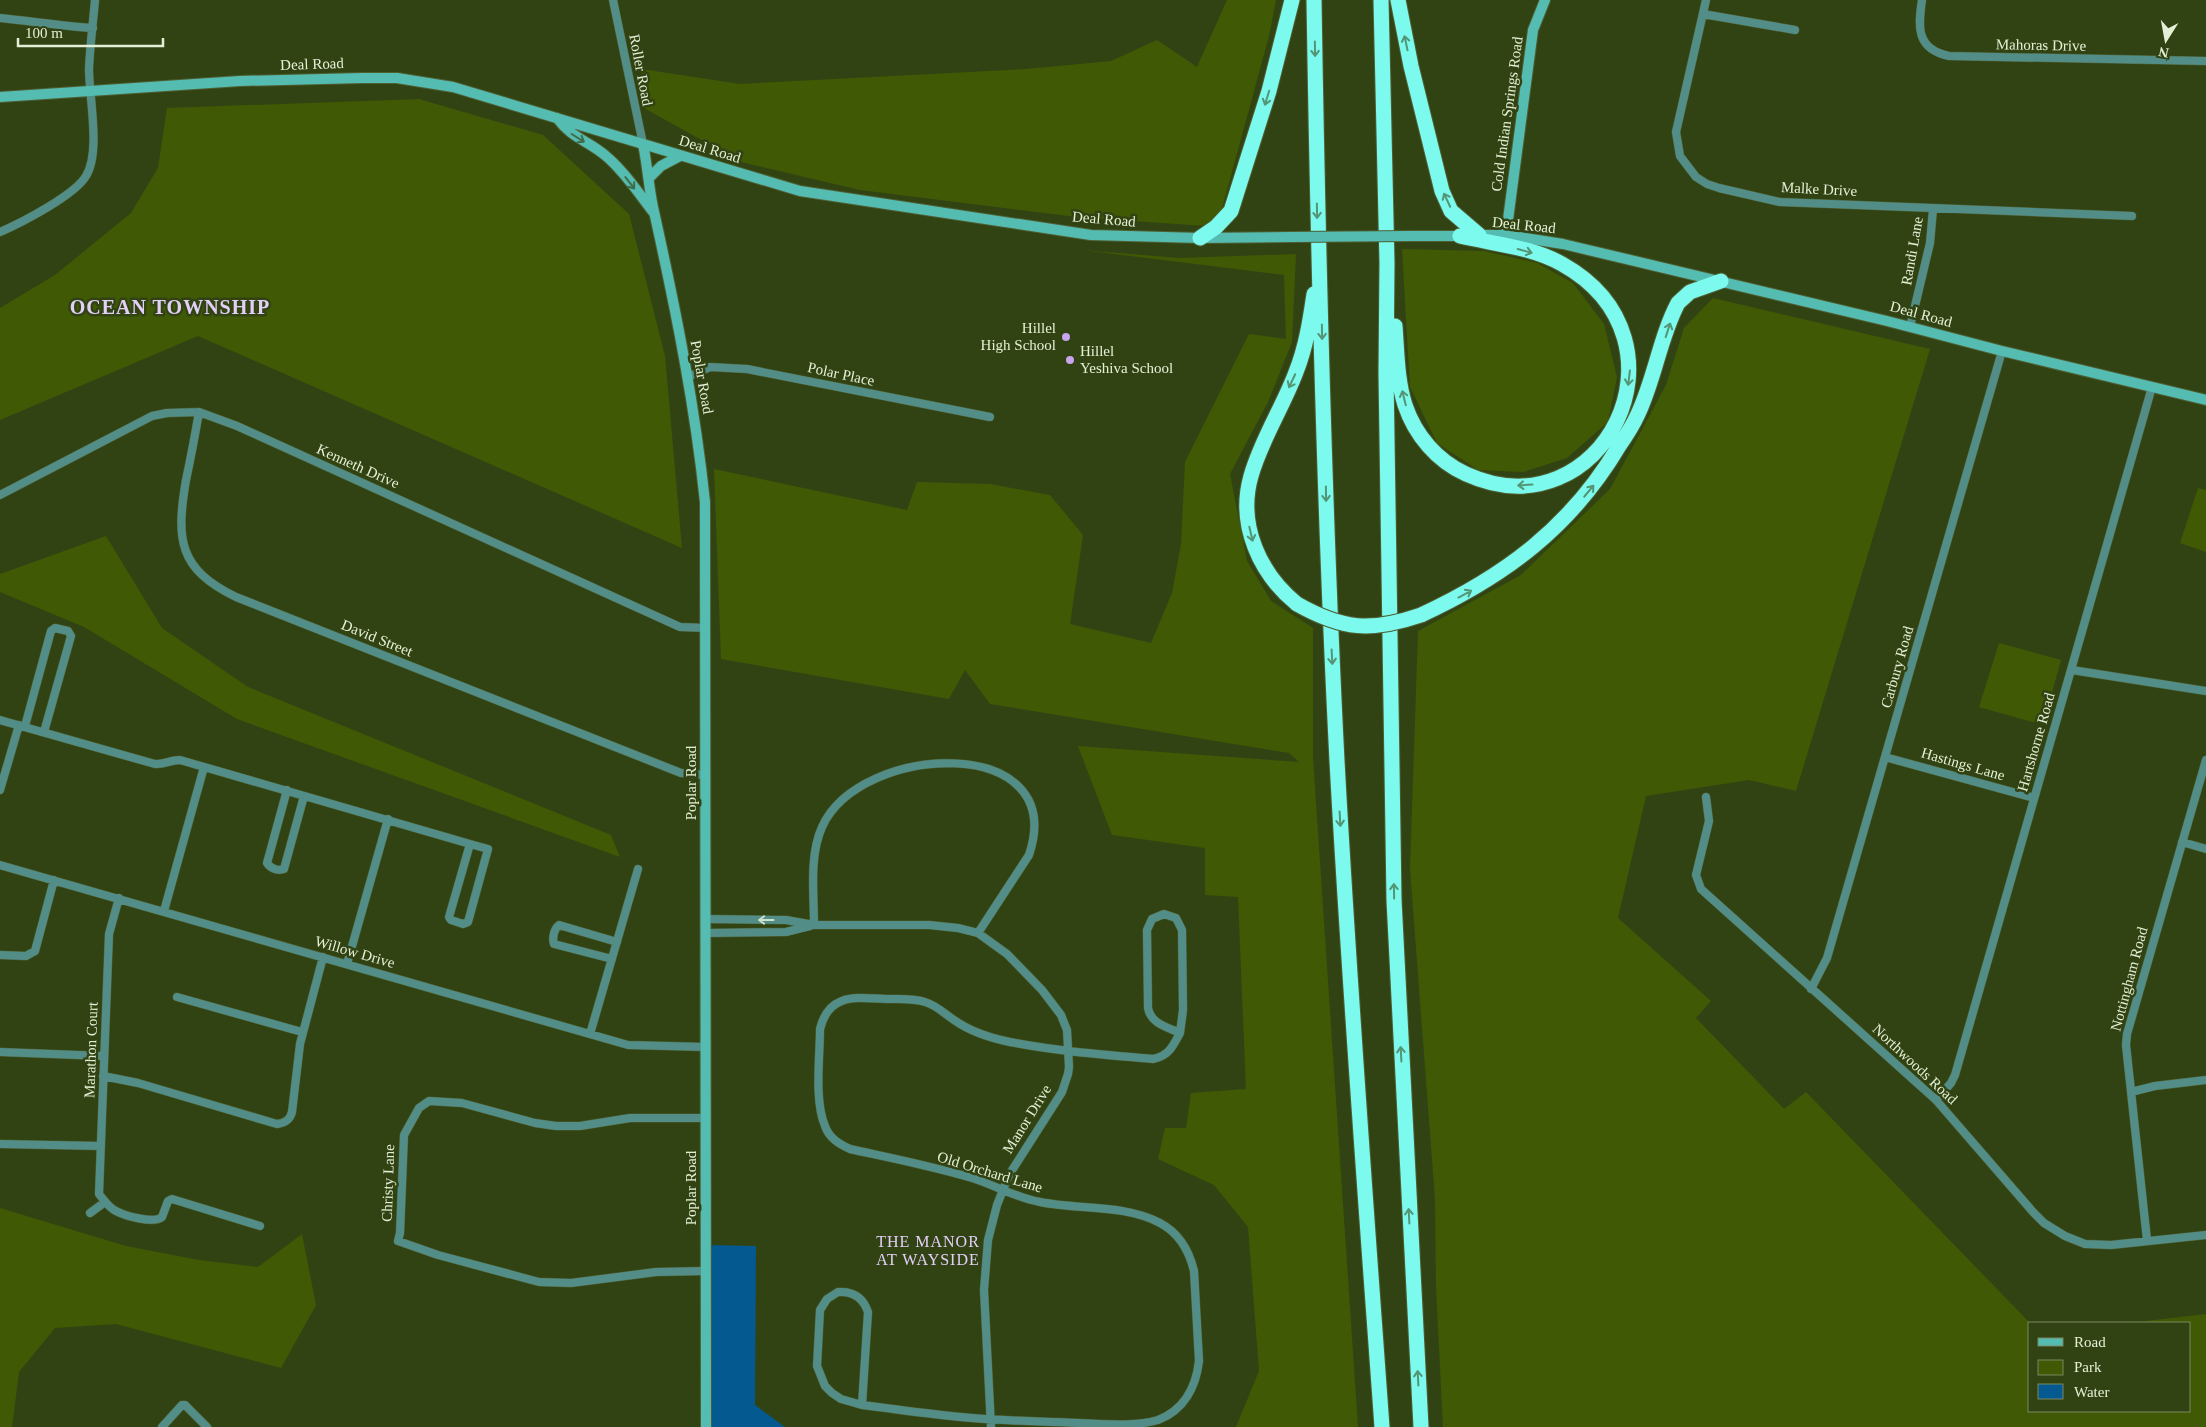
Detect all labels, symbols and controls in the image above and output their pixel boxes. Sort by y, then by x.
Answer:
scale bar [18,15,162,47]
north arrow [2141,15,2191,65]
text: 100 m [25,25,63,41]
street label: Roller Road [626,33,656,108]
street label: Cold Indian Springs Road [1488,35,1526,192]
one-way arrow [1401,36,1410,52]
street label: Mahoras Drive [1996,36,2087,54]
one-way arrow [1310,40,1319,56]
text: N [2157,44,2170,61]
street label: Deal Road [280,55,345,73]
one-way arrow [1261,90,1271,106]
street label: Deal Road [677,132,743,166]
one-way arrow [571,133,585,143]
one-way arrow [625,176,636,189]
street label: Malke Drive [1781,179,1858,199]
one-way arrow [1441,193,1451,208]
one-way arrow [1312,202,1322,219]
street label: Deal Road [1072,208,1137,230]
street label: Deal Road [1491,214,1557,236]
street label: Randi Lane [1898,215,1926,287]
one-way arrow [1516,247,1532,256]
district label: OCEAN TOWNSHIP [70,296,270,318]
street label: Deal Road [1888,298,1954,330]
place label: Hillel High School [981,320,1056,353]
one-way arrow [1663,323,1673,339]
one-way arrow [1317,324,1327,340]
marker: Hillel High School [1060,331,1072,343]
street label: Poplar Road [688,339,716,416]
place label: Hillel Yeshiva School [1080,343,1173,376]
marker: Hillel Yeshiva School [1064,354,1076,366]
street label: Polar Place [806,359,876,389]
one-way arrow [1624,370,1634,386]
one-way arrow [1287,373,1297,388]
one-way arrow [1398,391,1408,407]
street label: Kenneth Drive [314,441,402,491]
one-way arrow [1517,480,1533,489]
one-way arrow [1584,484,1595,497]
one-way arrow [1321,486,1331,502]
one-way arrow [1247,526,1256,542]
one-way arrow [1457,589,1472,598]
street label: David Street [339,616,416,660]
street label: Carbury Road [1878,624,1916,710]
one-way arrow [1327,648,1337,664]
street label: Hartshorne Road [2014,690,2058,793]
street label: Hastings Lane [1919,744,2007,784]
street label: Poplar Road [683,745,699,820]
one-way arrow [1336,811,1345,827]
one-way arrow [1389,884,1398,900]
one-way arrow [758,915,774,925]
street label: Nottingham Road [2107,925,2151,1033]
street label: Willow Drive [313,933,397,971]
street label: Marathon Court [81,1001,101,1098]
street label: Northwoods Road [1869,1021,1961,1108]
one-way arrow [1396,1046,1405,1062]
street label: Manor Drive [1000,1081,1055,1156]
street label: Christy Lane [379,1143,397,1222]
street label: Old Orchard Lane [935,1148,1045,1196]
street label: Poplar Road [683,1150,699,1225]
one-way arrow [1405,1208,1414,1224]
district label: THE MANOR AT WAYSIDE [876,1233,980,1268]
legend [2028,1322,2191,1412]
text: Road [2074,1334,2106,1350]
text: Park [2074,1359,2102,1375]
one-way arrow [1414,1371,1423,1387]
text: Water [2074,1384,2109,1400]

